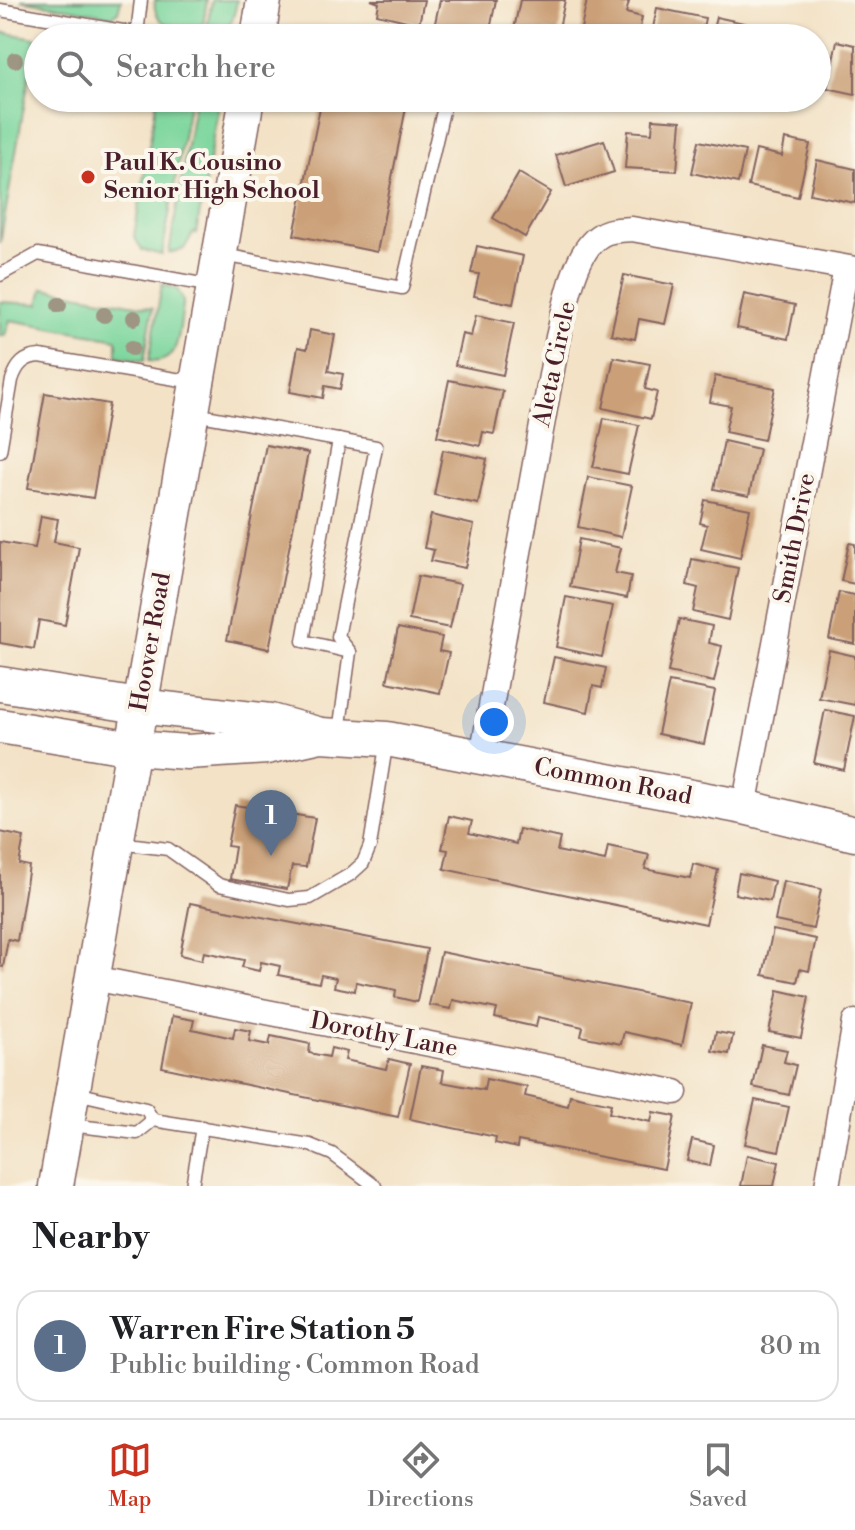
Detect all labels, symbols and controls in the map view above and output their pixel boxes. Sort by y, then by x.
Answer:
search box [24,24,831,112]
icon: search [52,46,96,90]
text: Search here [116,49,276,87]
place label: Paul K. Cousino Senior High School [104,148,320,206]
marker: Paul K. Cousino Senior High School [79,168,97,186]
street label: Aleta Circle [527,299,583,430]
street label: Smith Drive [768,471,822,605]
street label: Hoover Road [124,570,178,714]
your location [474,702,514,742]
street label: Common Road [531,752,695,812]
pin: 1 [245,790,297,856]
street label: Dorothy Lane [308,1006,460,1064]
text: Nearby [32,1217,150,1259]
text: Warren Fire Station 5 [110,1311,415,1349]
text: 1 [54,1330,66,1362]
text: 80 m [760,1330,821,1362]
text: Public building · Common Road [110,1349,479,1381]
tab: Map [108,1438,152,1513]
tab: Directions [368,1438,474,1513]
tab: Saved [689,1438,747,1513]

